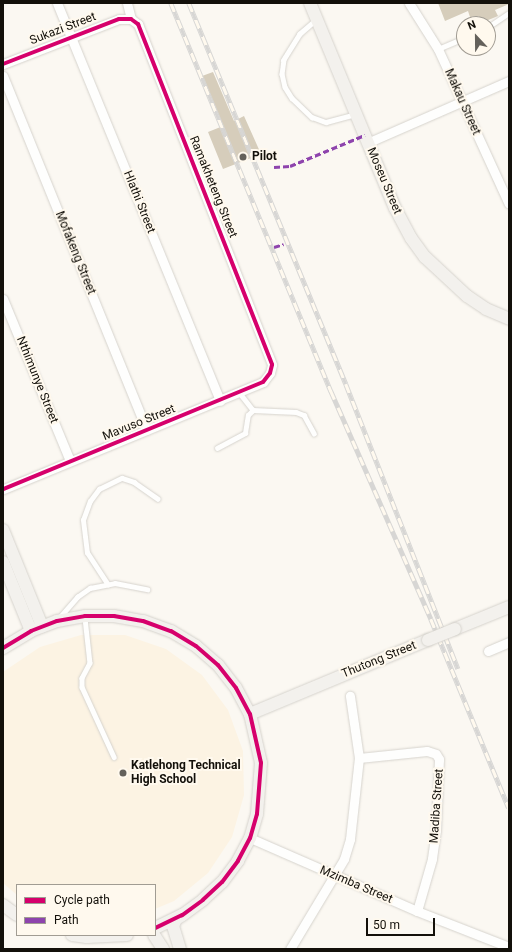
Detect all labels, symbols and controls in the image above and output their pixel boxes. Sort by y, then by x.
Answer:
street label: Sukazi Street [28,10,98,48]
north arrow [456,16,496,56]
text: N [466,18,478,33]
street label: Makau Street [441,67,483,137]
street label: Ramakheteng Street [186,134,240,240]
street label: Moseu Street [363,145,405,217]
place label: Pilot [252,150,277,164]
marker: Pilot [237,151,249,163]
street label: Hlathi Street [120,169,158,235]
street label: Mofakeng Street [52,209,98,297]
street label: Nthimunye Street [13,334,61,426]
street label: Mavuso Street [101,402,177,444]
street label: Thutong Street [340,639,418,681]
place label: Katlehong Technical High School [131,759,241,787]
marker: Katlehong Technical High School [118,768,128,778]
street label: Madiba Street [427,768,447,844]
street label: Mzimba Street [317,863,395,907]
legend [16,884,156,936]
text: Cycle path [54,893,110,907]
scale bar [368,910,437,936]
text: Path [54,913,79,927]
text: 50 m [373,918,400,932]

